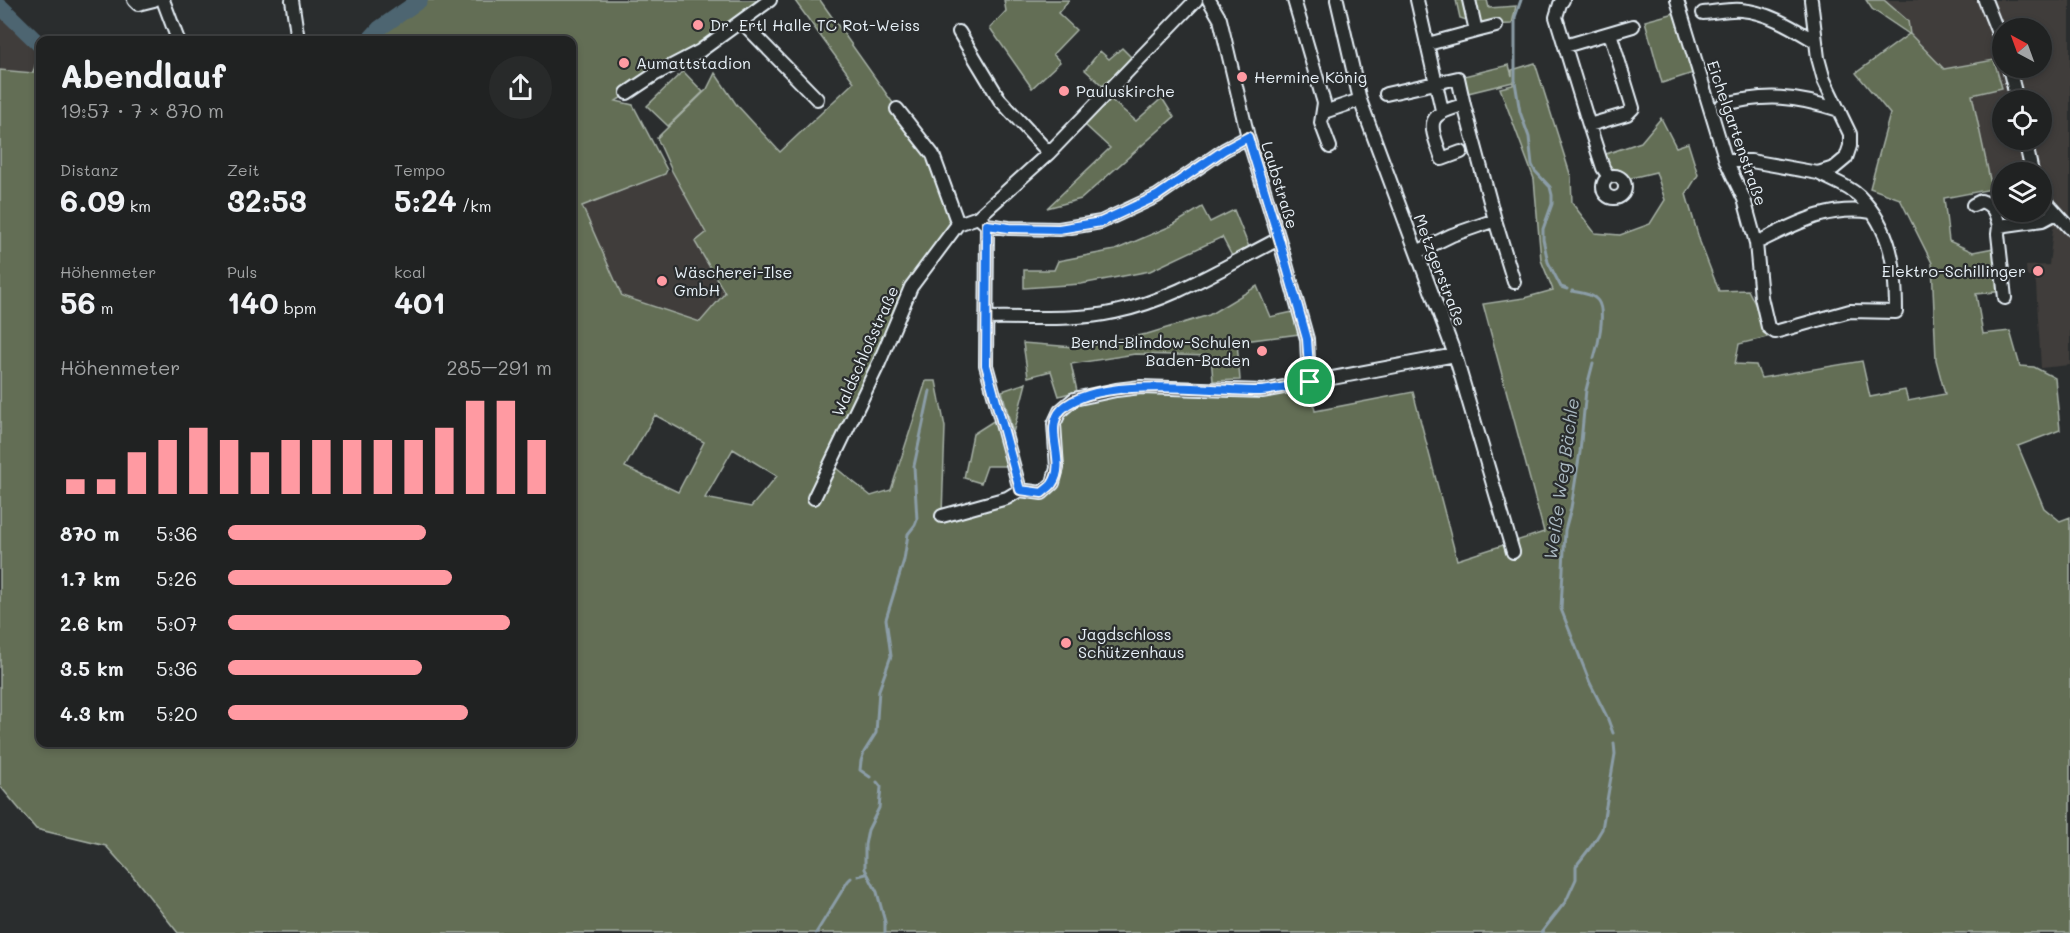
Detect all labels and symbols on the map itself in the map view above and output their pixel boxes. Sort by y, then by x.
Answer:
place label: Dr. Ertl Halle TC Rot-Weiss [710,14,920,35]
marker: Dr. Ertl Halle TC Rot-Weiss [691,18,705,32]
north arrow [1992,18,2052,78]
place label: Aumattstadion [636,52,751,73]
marker: Aumattstadion [617,56,631,70]
street label: Eichelgartenstraße [1703,57,1772,208]
place label: Hermine König [1254,66,1367,87]
marker: Hermine König [1235,70,1249,84]
place label: Pauluskirche [1076,80,1175,101]
marker: Pauluskirche [1057,84,1071,98]
street label: Laubstraße [1257,139,1304,231]
street label: Metzgerstraße [1409,211,1472,329]
place label: Elektro-Schillinger [1882,260,2026,281]
place label: Wäscherei-Ilse GmbH [674,261,792,300]
marker: Elektro-Schillinger [2031,264,2045,278]
marker: Wäscherei-Ilse GmbH [655,274,669,288]
street label: Waldschloßstraße [826,282,903,419]
place label: Bernd-Blindow-Schulen Baden-Baden [1071,331,1250,370]
marker: Bernd-Blindow-Schulen Baden-Baden [1255,344,1269,358]
pin [1284,356,1335,407]
water label: Weiße Weg Bächle [1538,397,1584,561]
place label: Jagdschloss Schützenhaus [1078,623,1184,662]
marker: Jagdschloss Schützenhaus [1059,636,1073,650]

